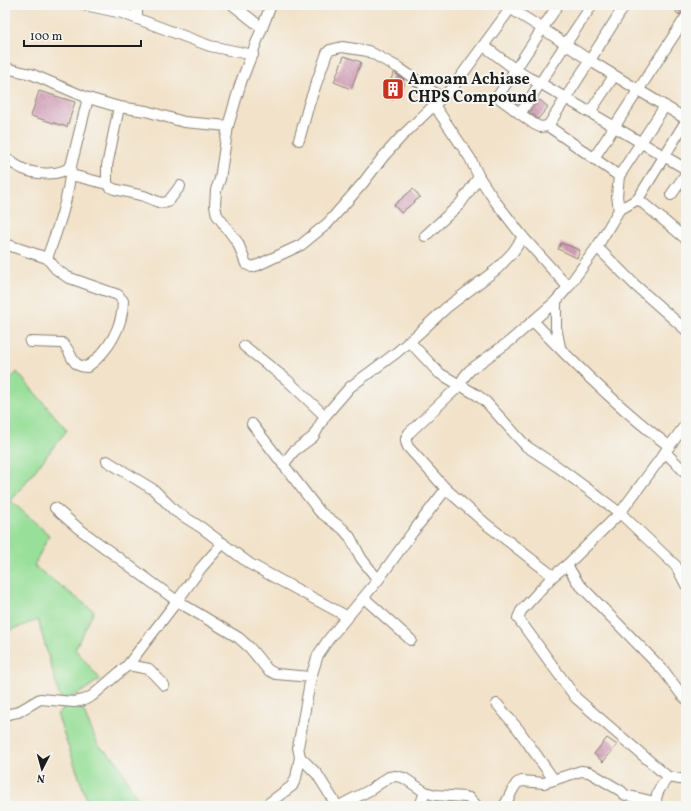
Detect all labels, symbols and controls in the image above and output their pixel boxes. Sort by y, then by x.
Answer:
scale bar [24,22,141,48]
text: 100 m [30,29,63,45]
place label: Amoam Achiase CHPS Compound [408,69,537,109]
building icon: Amoam Achiase CHPS Compound [380,76,406,102]
north arrow [22,749,62,789]
text: N [36,770,46,785]

